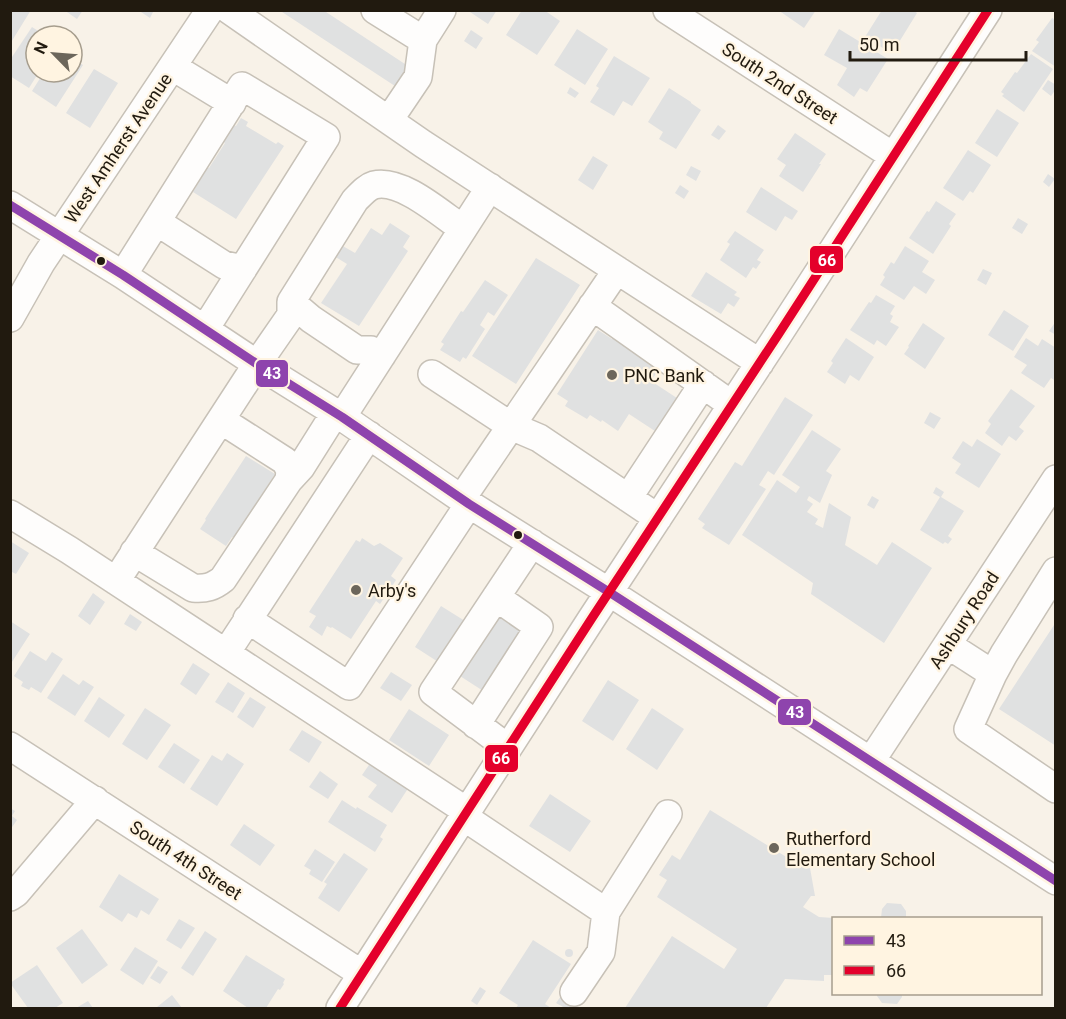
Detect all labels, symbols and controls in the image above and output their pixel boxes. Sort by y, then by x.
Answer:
north arrow [24,24,84,84]
scale bar [850,24,1026,62]
text: 50 m [859,34,899,55]
street label: South 2nd Street [718,38,842,128]
text: N [30,39,52,57]
street label: West Amherst Avenue [60,69,176,227]
line badge: 66 [809,245,844,274]
text: 66 [818,251,836,270]
unlabelled marker [95,255,107,267]
line badge: 43 [255,359,289,388]
text: 43 [263,364,281,383]
place label: PNC Bank [624,365,705,386]
marker: PNC Bank [605,368,619,382]
unlabelled marker [512,529,524,541]
street label: Ashbury Road [925,568,1003,672]
place label: Arby's [368,580,416,601]
marker: Arby's [349,583,363,597]
line badge: 43 [777,698,812,726]
text: 43 [786,703,804,722]
line badge: 66 [484,744,519,773]
text: 66 [492,749,510,768]
street label: South 4th Street [126,816,246,904]
place label: Rutherford Elementary School [786,828,935,870]
marker: Rutherford Elementary School [767,841,781,855]
legend [832,917,1042,995]
text: 43 [886,930,906,951]
text: 66 [886,960,906,981]

